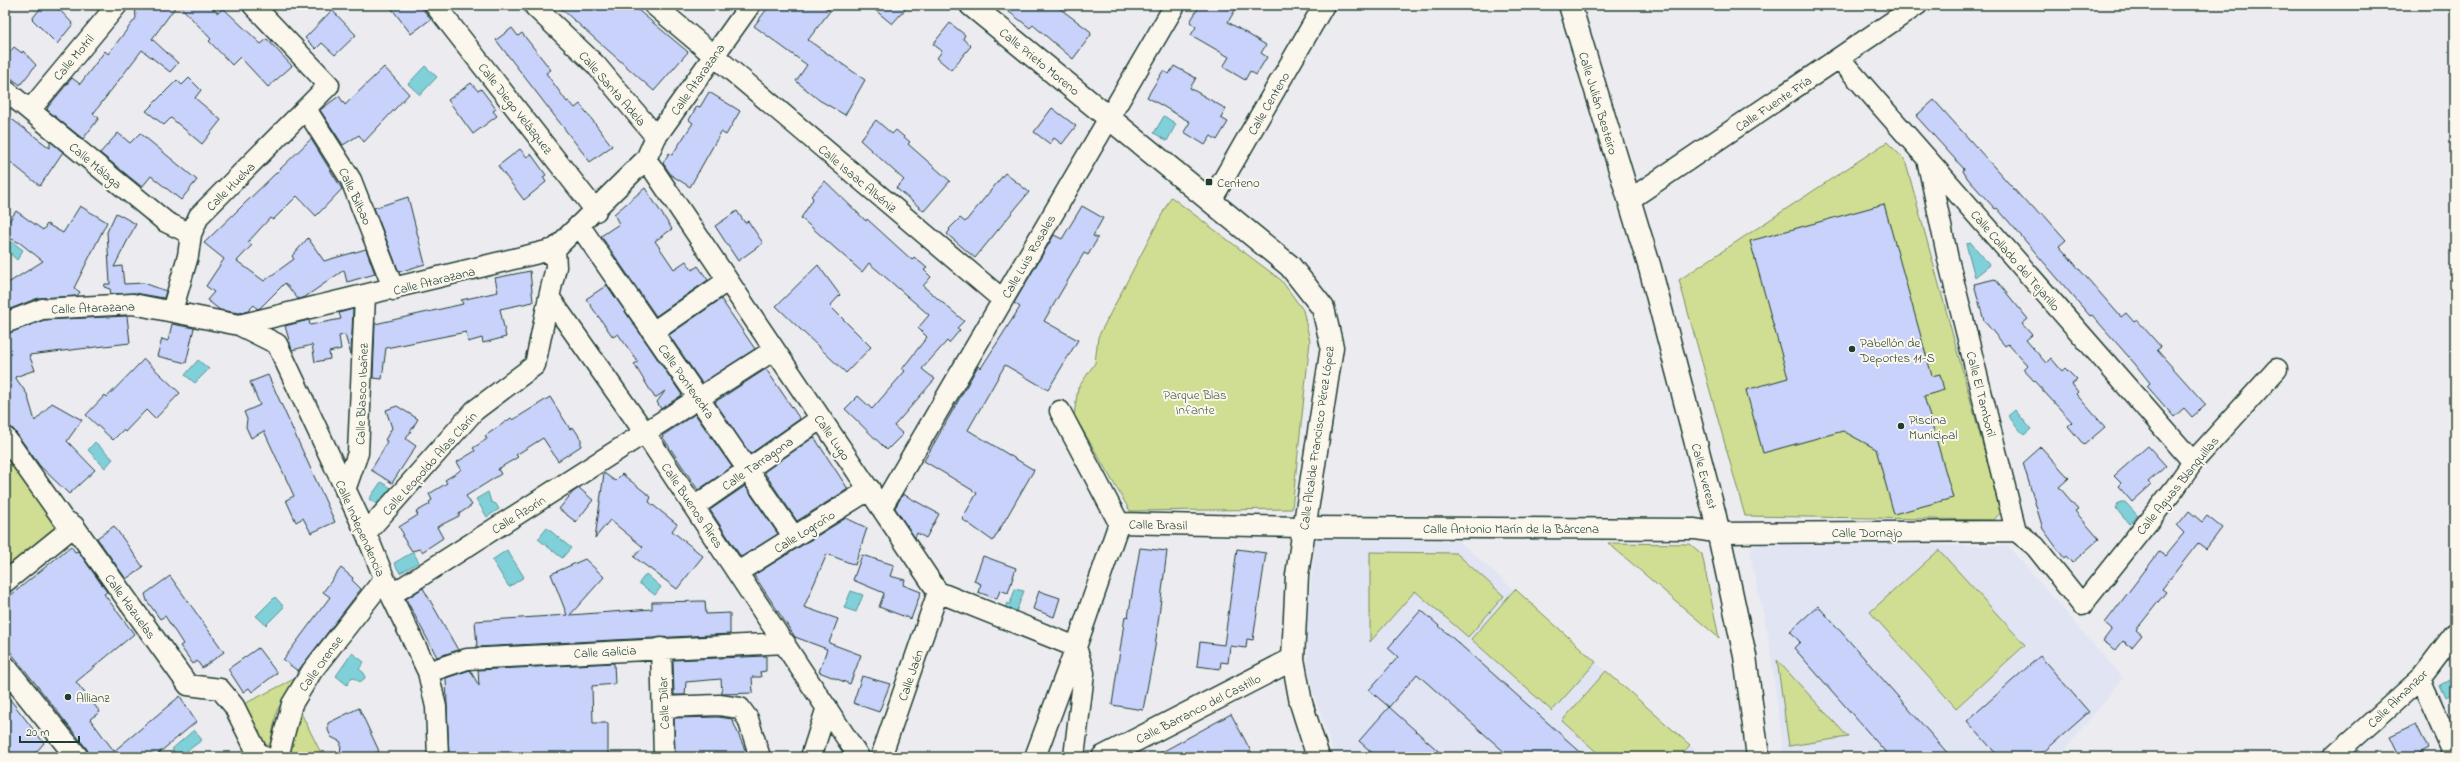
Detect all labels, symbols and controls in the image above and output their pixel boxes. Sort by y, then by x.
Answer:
street label: Calle Prieto Moreno [995,24,1084,101]
street label: Calle Motril [49,31,99,85]
street label: Calle Atarazana [666,40,730,120]
street label: Calle Santa Adela [574,47,650,131]
street label: Calle Julián Besteiro [1573,50,1622,157]
street label: Calle Diego Velázquez [472,59,557,160]
street label: Calle Centeno [1243,68,1295,139]
street label: Calle Fuente Fría [1732,71,1816,137]
street label: Calle Málaga [64,138,126,195]
street label: Calle Isaac Albéniz [814,141,901,218]
street label: Calle Huelva [202,158,260,216]
street label: Calle Bilbao [333,165,376,229]
place label: Centeno [1217,174,1260,193]
marker: Centeno [1204,177,1214,187]
street label: Calle Collado del Tejarillo [1965,206,2064,316]
street label: Calle Luis Rosales [998,211,1061,302]
street label: Calle Atarazana [391,262,477,301]
street label: Calle Atarazana [51,298,135,319]
place label: Pabellón de Deportes 11-S [1859,334,1935,368]
street label: Calle Pontevedra [653,341,719,423]
street label: Calle Blasco Ibañez [351,342,374,445]
street label: Calle Alcalde Francisco Pérez López [1295,344,1340,531]
marker: Pabellón de Deportes 11-S [1847,344,1857,354]
street label: Calle El Tamboril [1961,350,2000,439]
park label: Parque Blas Infante [1163,386,1227,420]
street label: Calle Leopoldo Alas Clarín [378,408,482,520]
street label: Calle Lugo [808,411,855,466]
place label: Piscina Municipal [1909,411,1957,445]
marker: Piscina Municipal [1896,421,1906,431]
street label: Calle Aguas Blanquillas [2132,432,2225,540]
street label: Calle Tarragona [718,433,798,497]
street label: Calle Everest [1686,441,1722,512]
street label: Calle Buenos Aires [656,459,728,553]
street label: Calle Independencia [330,477,389,580]
street label: Calle Azorín [488,491,550,539]
street label: Calle Logroño [771,506,840,559]
street label: Calle Brasil [1129,515,1187,536]
street label: Calle Antonio Marín de la Bárcena [1423,520,1599,539]
street label: Calle Dornajo [1832,524,1903,543]
street label: Calle Hazuelas [100,570,160,644]
street label: Calle Orense [294,632,348,696]
street label: Calle Galicia [573,641,637,664]
street label: Calle Jaén [894,647,929,704]
street label: Calle Almanzor [2364,665,2433,733]
street label: Calle Barranco del Castillo [1133,669,1265,749]
street label: Calle Dílar [654,675,675,730]
place label: Allianz [76,689,110,708]
marker: Allianz [63,692,73,702]
scale bar [20,718,79,744]
text: 20 m [26,724,49,742]

